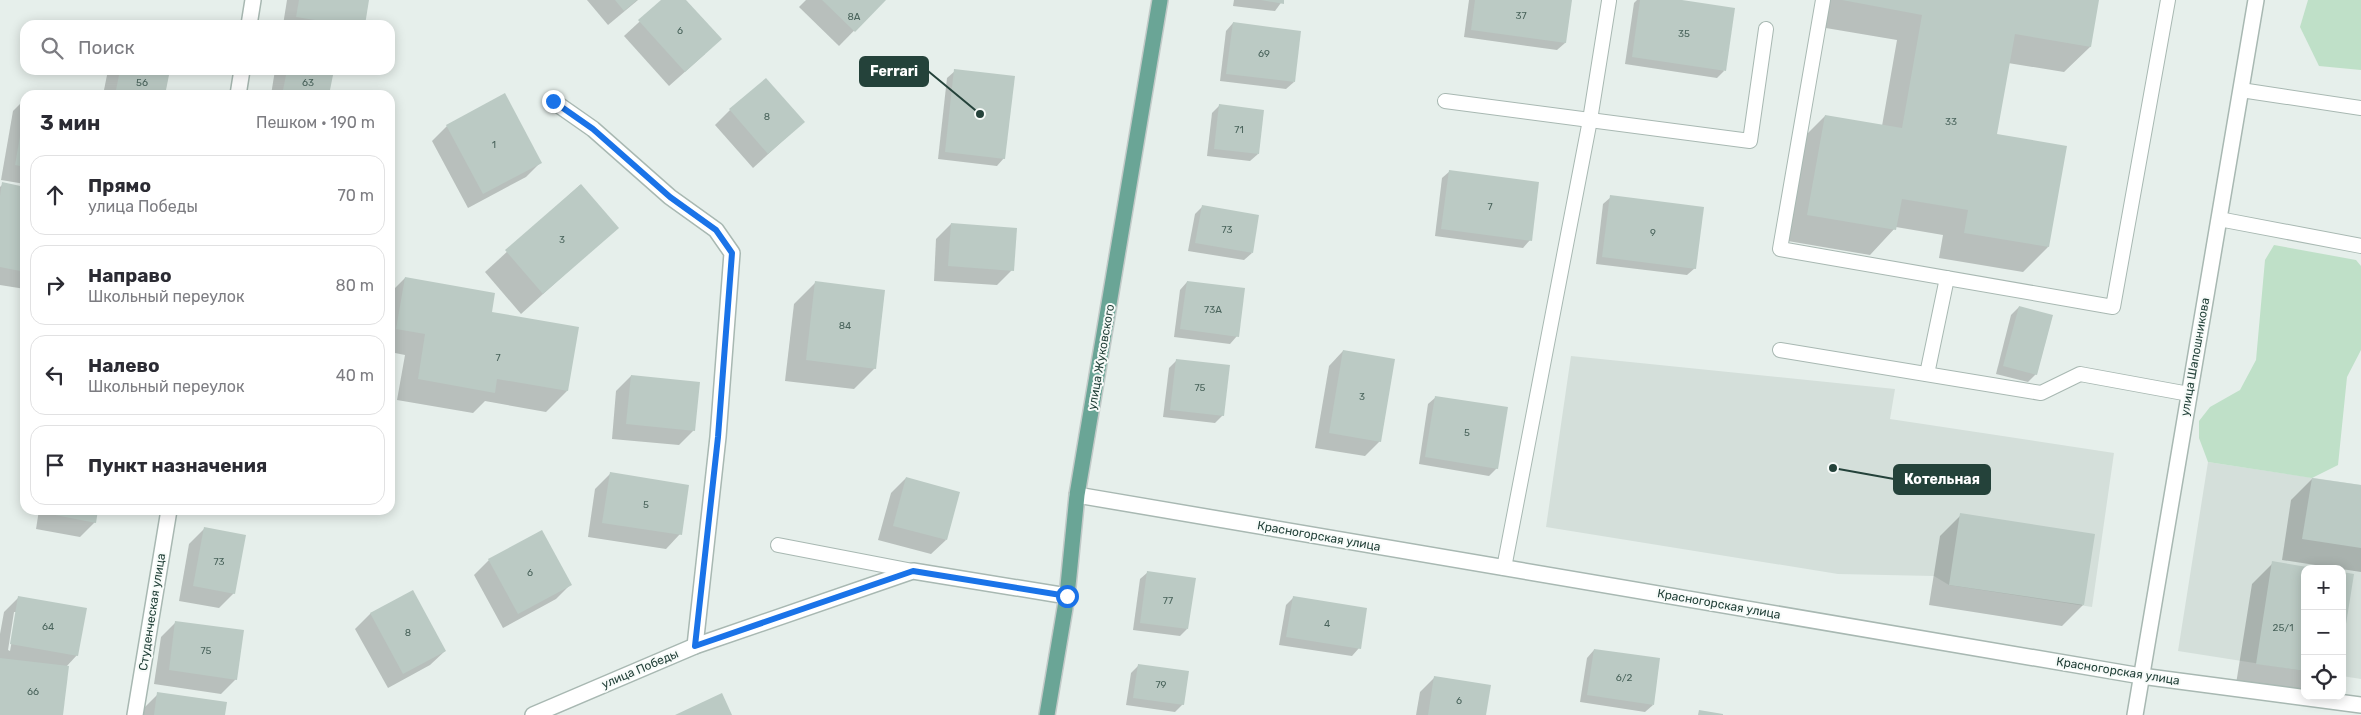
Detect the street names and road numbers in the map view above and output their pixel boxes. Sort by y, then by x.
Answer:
street label: улица Шапошникова [2178,297,2212,417]
street label: улица Жуковского [1085,303,1117,411]
street label: Красногорская улица [1256,518,1382,554]
street label: Студенческая улица [136,552,168,672]
street label: Красногорская улица [1656,586,1782,622]
street label: улица Победы [599,646,681,692]
street label: Красногорская улица [2055,654,2181,688]

